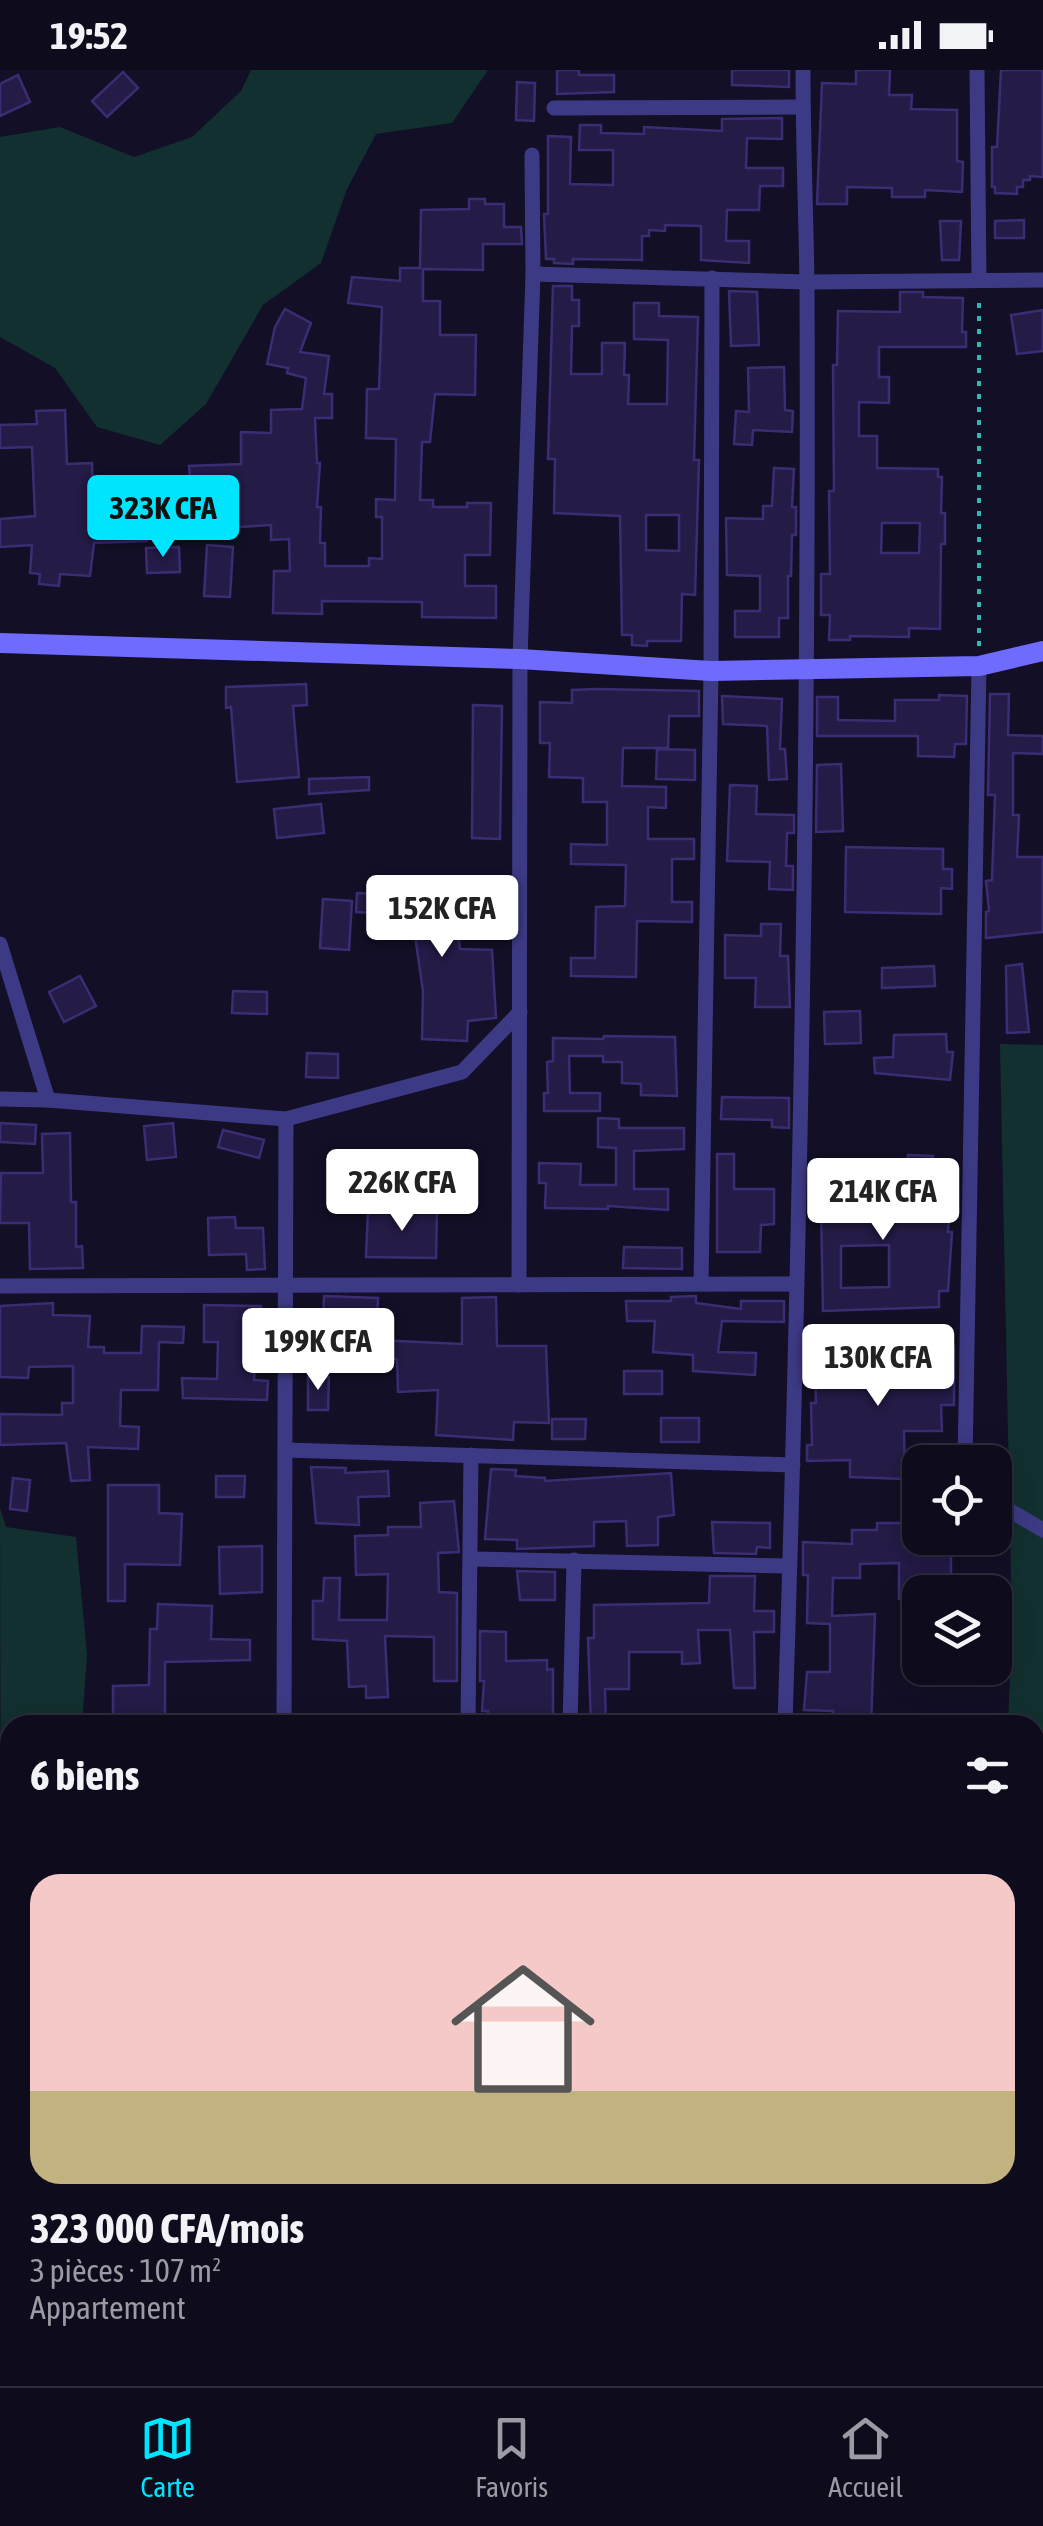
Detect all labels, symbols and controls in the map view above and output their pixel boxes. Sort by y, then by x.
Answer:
text: 19:52 [50,14,128,57]
pin: 323K CFA [60,475,266,560]
text: 323K CFA [109,489,217,526]
pin: 152K CFA [339,875,545,960]
text: 152K CFA [388,889,496,926]
pin: 226K CFA [299,1149,505,1234]
pin: 214K CFA [780,1158,986,1243]
text: 226K CFA [348,1163,456,1200]
text: 214K CFA [829,1172,937,1209]
pin: 199K CFA [215,1308,421,1393]
text: 199K CFA [264,1322,372,1359]
pin: 130K CFA [775,1324,981,1409]
text: 130K CFA [824,1338,932,1375]
map controls [902,1445,1012,1685]
button: locate [902,1445,1012,1555]
button: layers [902,1575,1012,1685]
icon: filters [960,1748,1015,1803]
text: 6 biens [30,1751,139,1799]
icon: home [433,1939,613,2119]
text: 323 000 CFA/mois [30,2204,304,2252]
text: 3 pièces · 107 m² [30,2252,221,2289]
text: Appartement [30,2289,186,2326]
tab: Carte [140,2411,195,2503]
tab: Favoris [475,2411,548,2503]
tab: Accueil [828,2411,903,2503]

